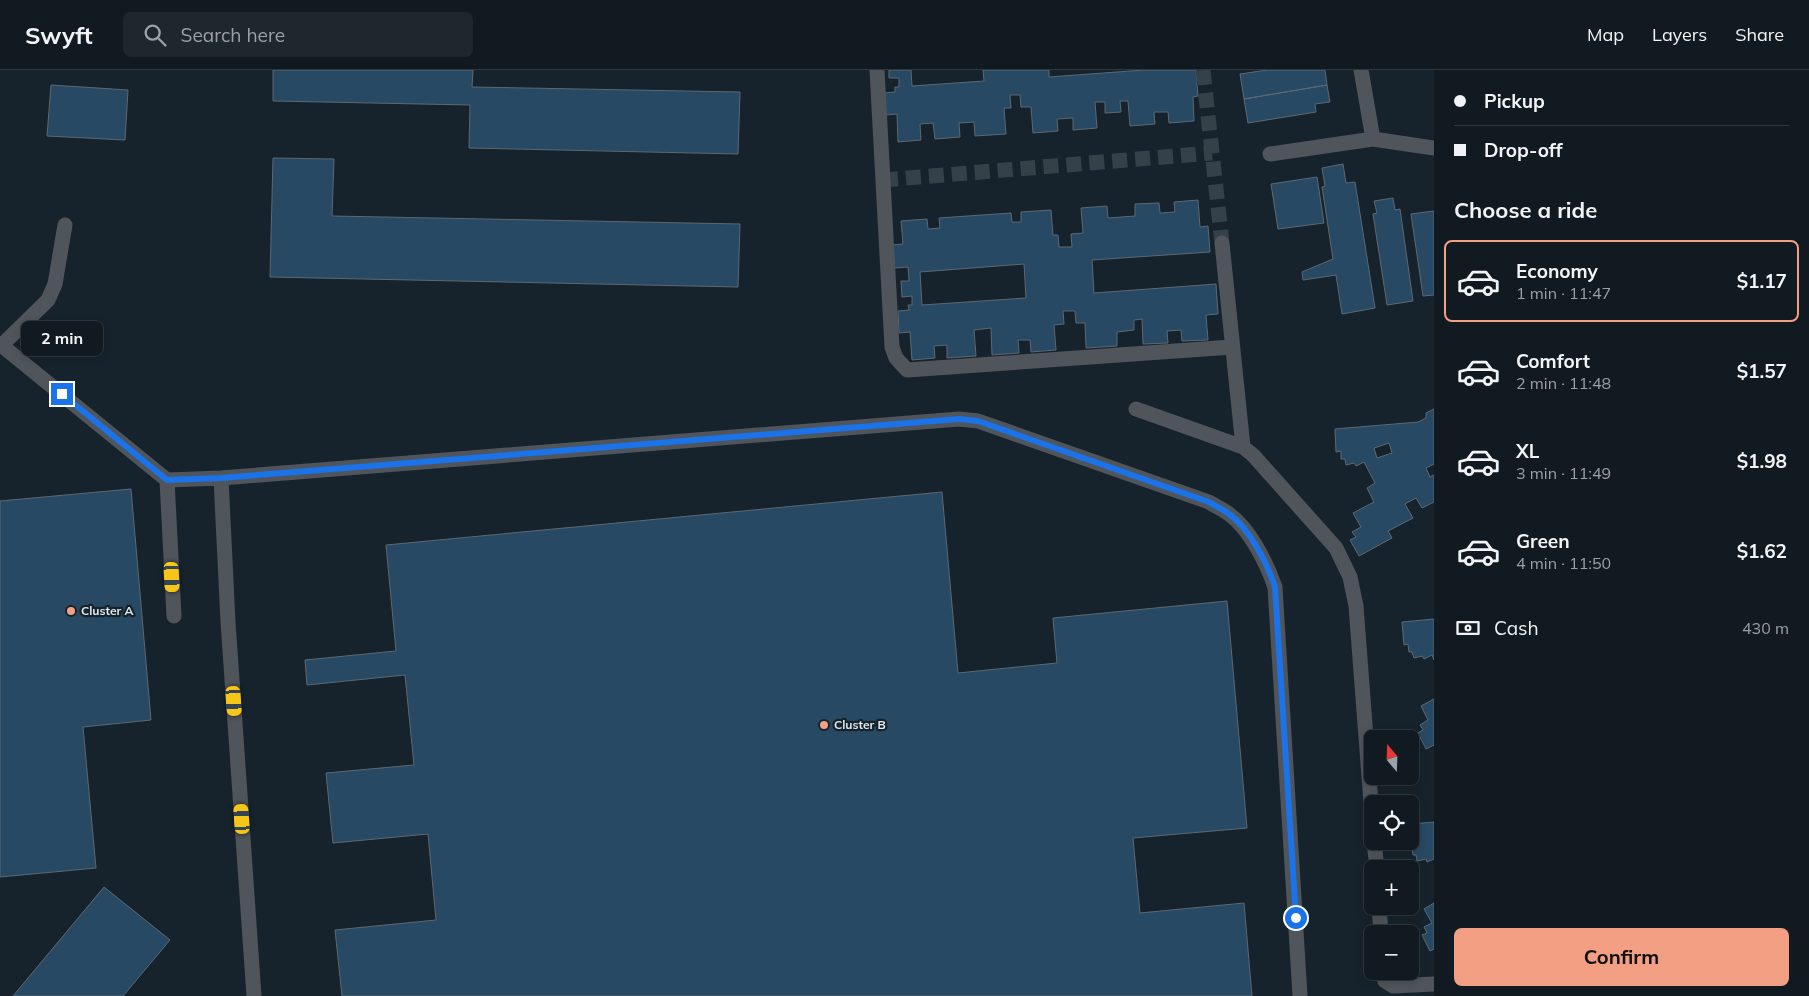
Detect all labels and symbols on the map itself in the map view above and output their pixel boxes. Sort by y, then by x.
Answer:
callout: 2 min [21,322,103,356]
route end [51,383,73,405]
car [163,562,180,592]
place label: Cluster A [81,603,134,618]
marker: Cluster A [65,605,77,617]
car [225,686,242,716]
place label: Cluster B [834,717,886,732]
marker: Cluster B [818,719,830,731]
north arrow [1364,730,1419,785]
car [233,804,250,834]
route start [1285,907,1307,929]

